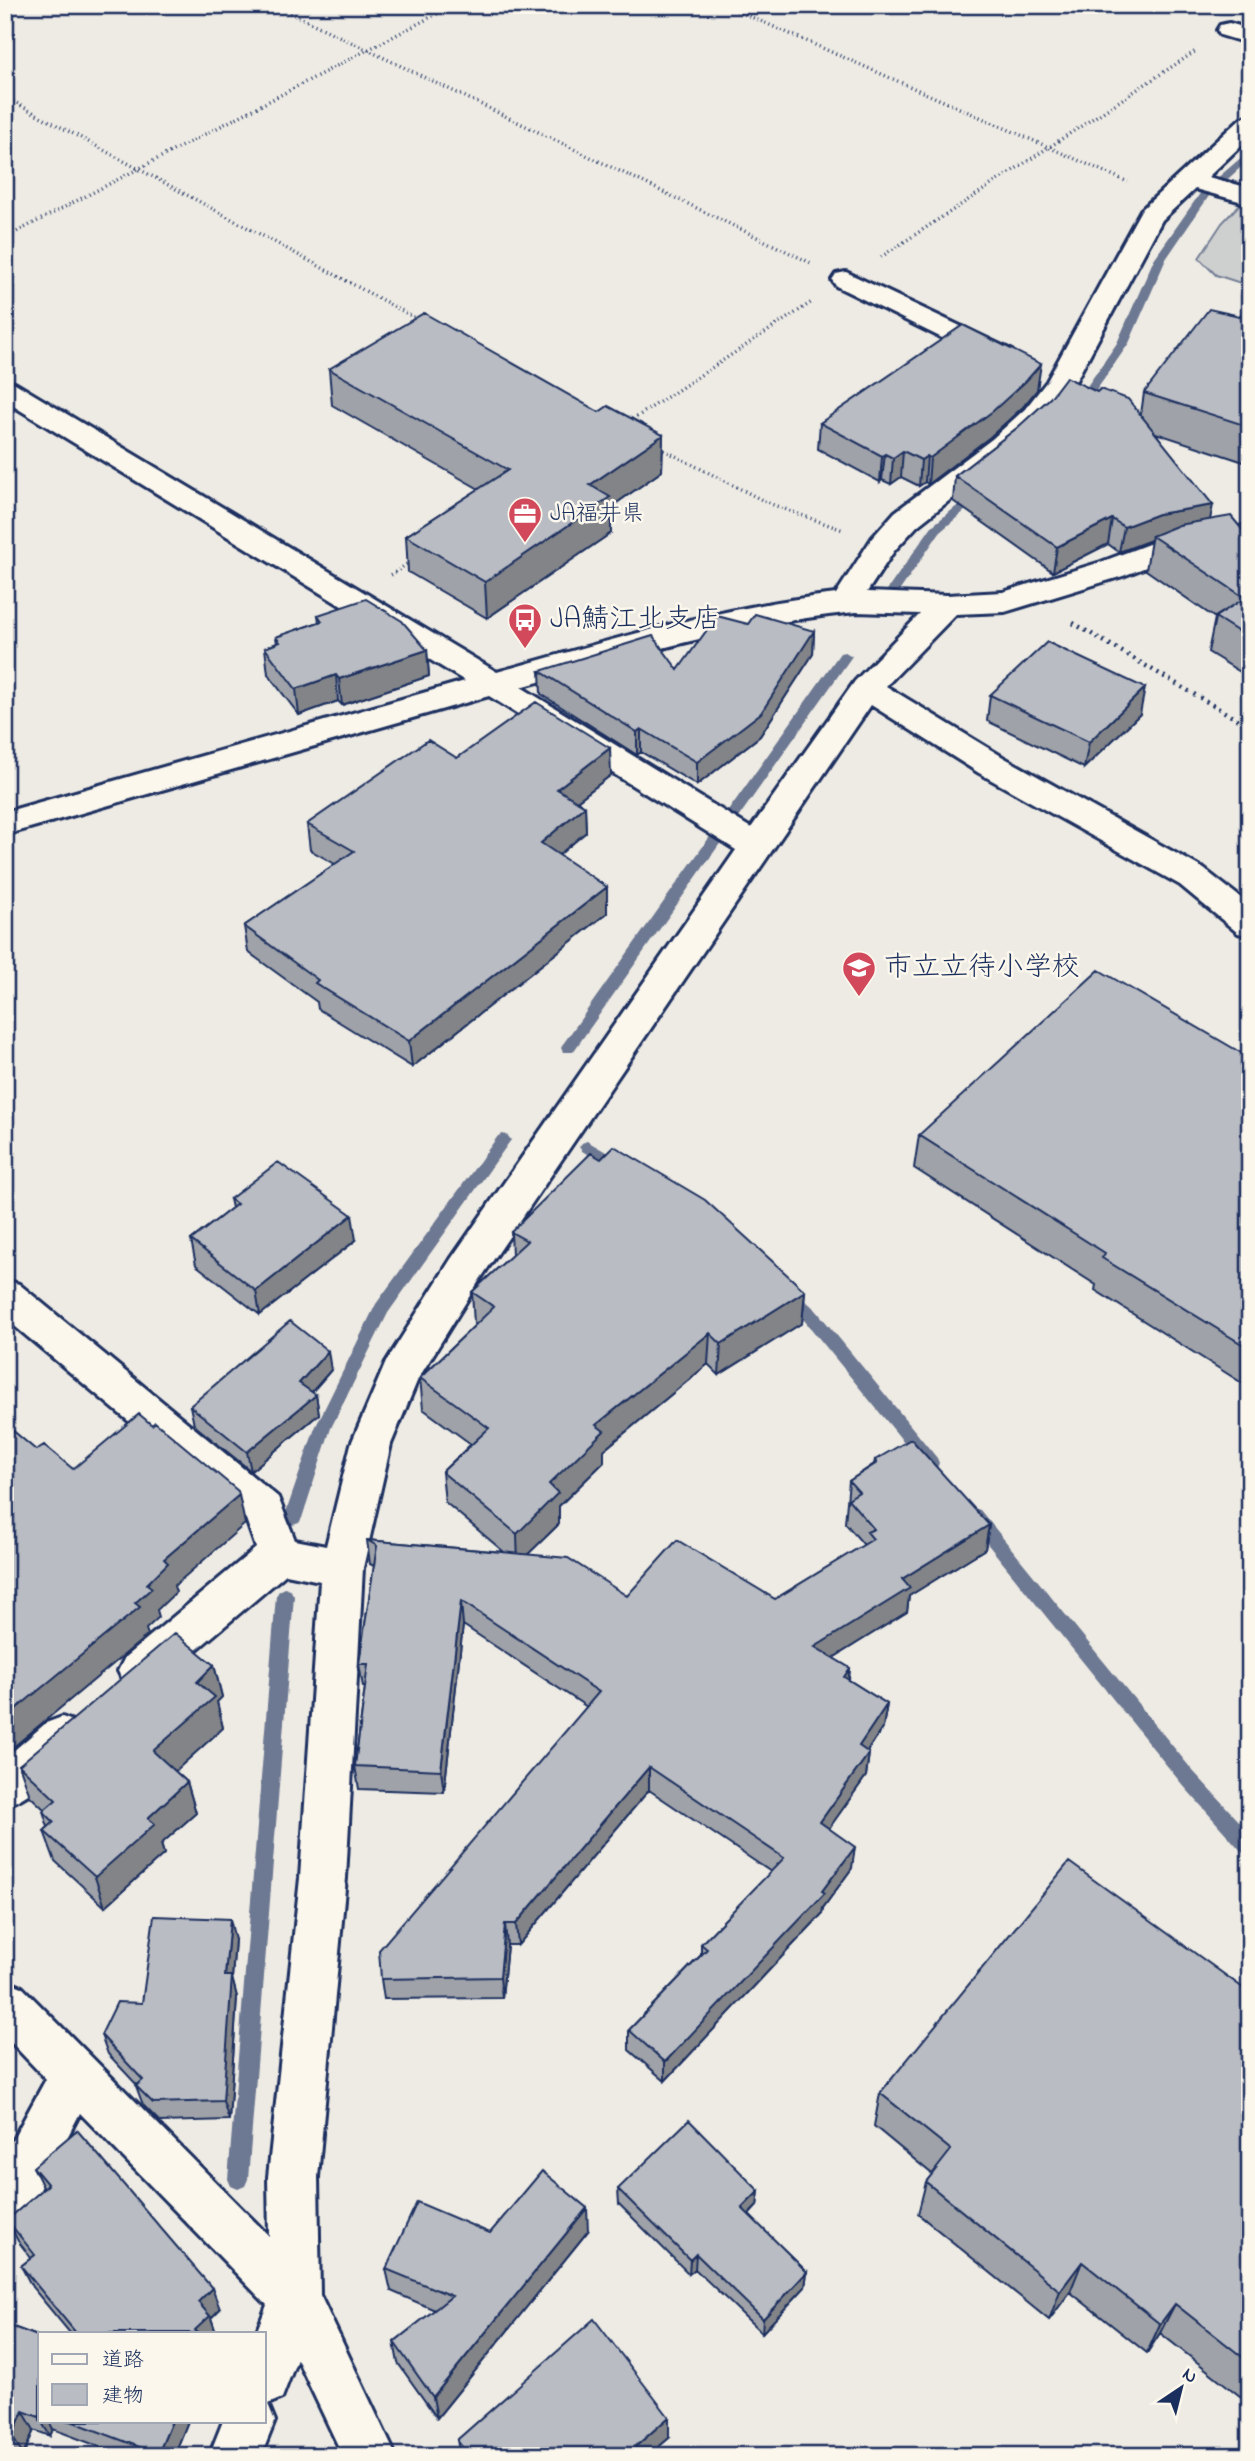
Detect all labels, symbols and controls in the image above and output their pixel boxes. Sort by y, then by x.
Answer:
office icon: JA福井県 [506,495,544,544]
place label: JA福井県 [550,498,644,531]
place label: JA鯖江北支店 [550,600,721,641]
bus stop icon: JA鯖江北支店 [506,601,544,650]
place label: 市立立待小学校 [884,948,1080,989]
school or university icon: 市立立待小学校 [840,949,878,998]
legend [38,2332,266,2422]
text: 道路 [102,2346,144,2376]
north arrow [1146,2352,1216,2422]
text: N [1176,2361,1202,2391]
text: 建物 [102,2382,144,2412]

